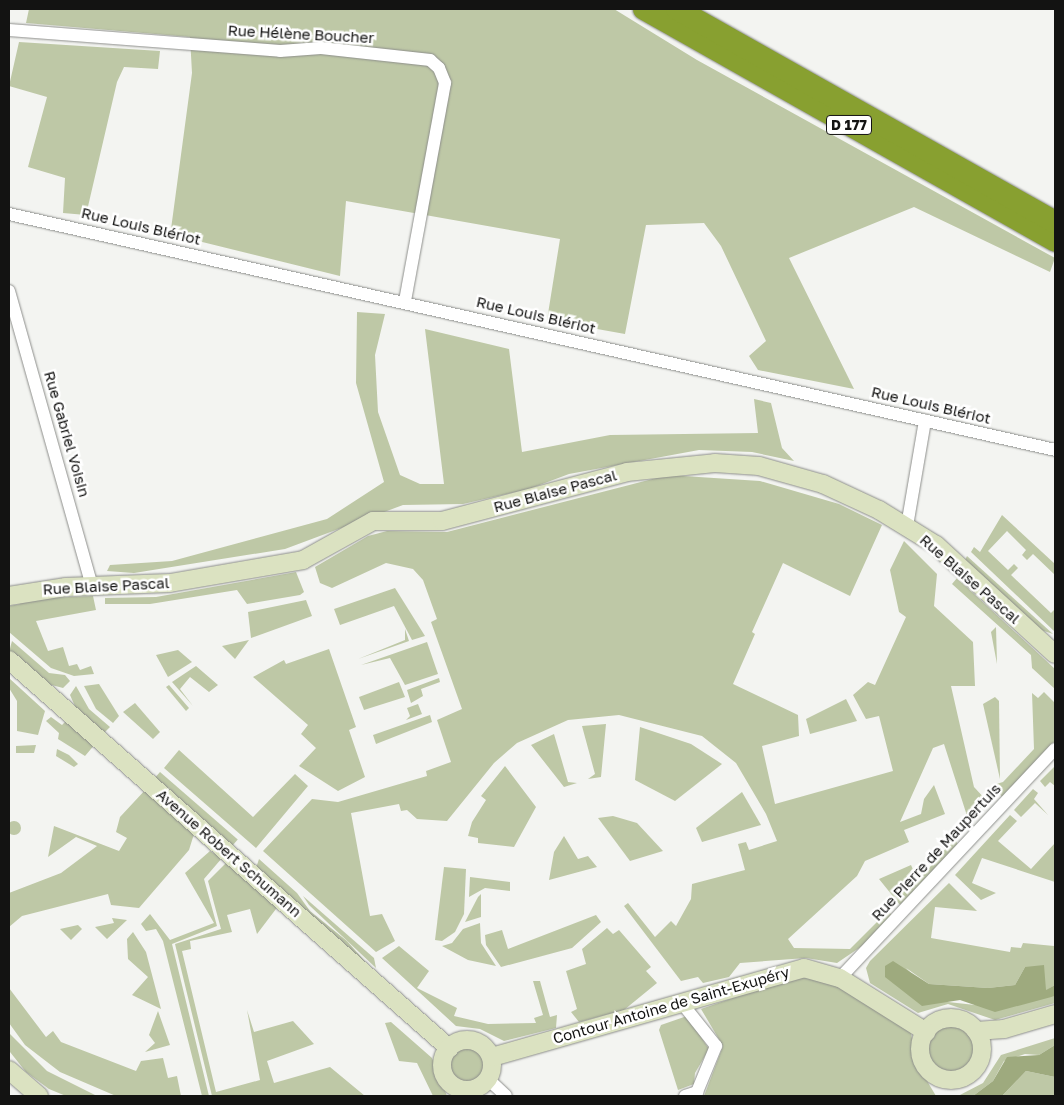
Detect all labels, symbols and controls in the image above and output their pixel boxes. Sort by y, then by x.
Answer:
street label: Rue Hélène Boucher [227,21,375,47]
road number: D 177 [825,114,873,136]
street label: Rue Louis Blériot [80,204,202,248]
street label: Rue Louis Blériot [475,293,597,337]
street label: Rue Gabriel Voisin [40,369,94,499]
street label: Rue Louis Blériot [870,383,992,427]
street label: Rue Blaise Pascal [491,466,619,516]
street label: Rue Blaise Pascal [916,531,1024,627]
street label: Rue Blaise Pascal [42,574,170,598]
street label: Rue Pierre de Maupertuis [868,780,1004,924]
street label: Avenue Robert Schumann [153,785,305,921]
street label: Contour Antoine de Saint-Exupéry [551,963,791,1047]

